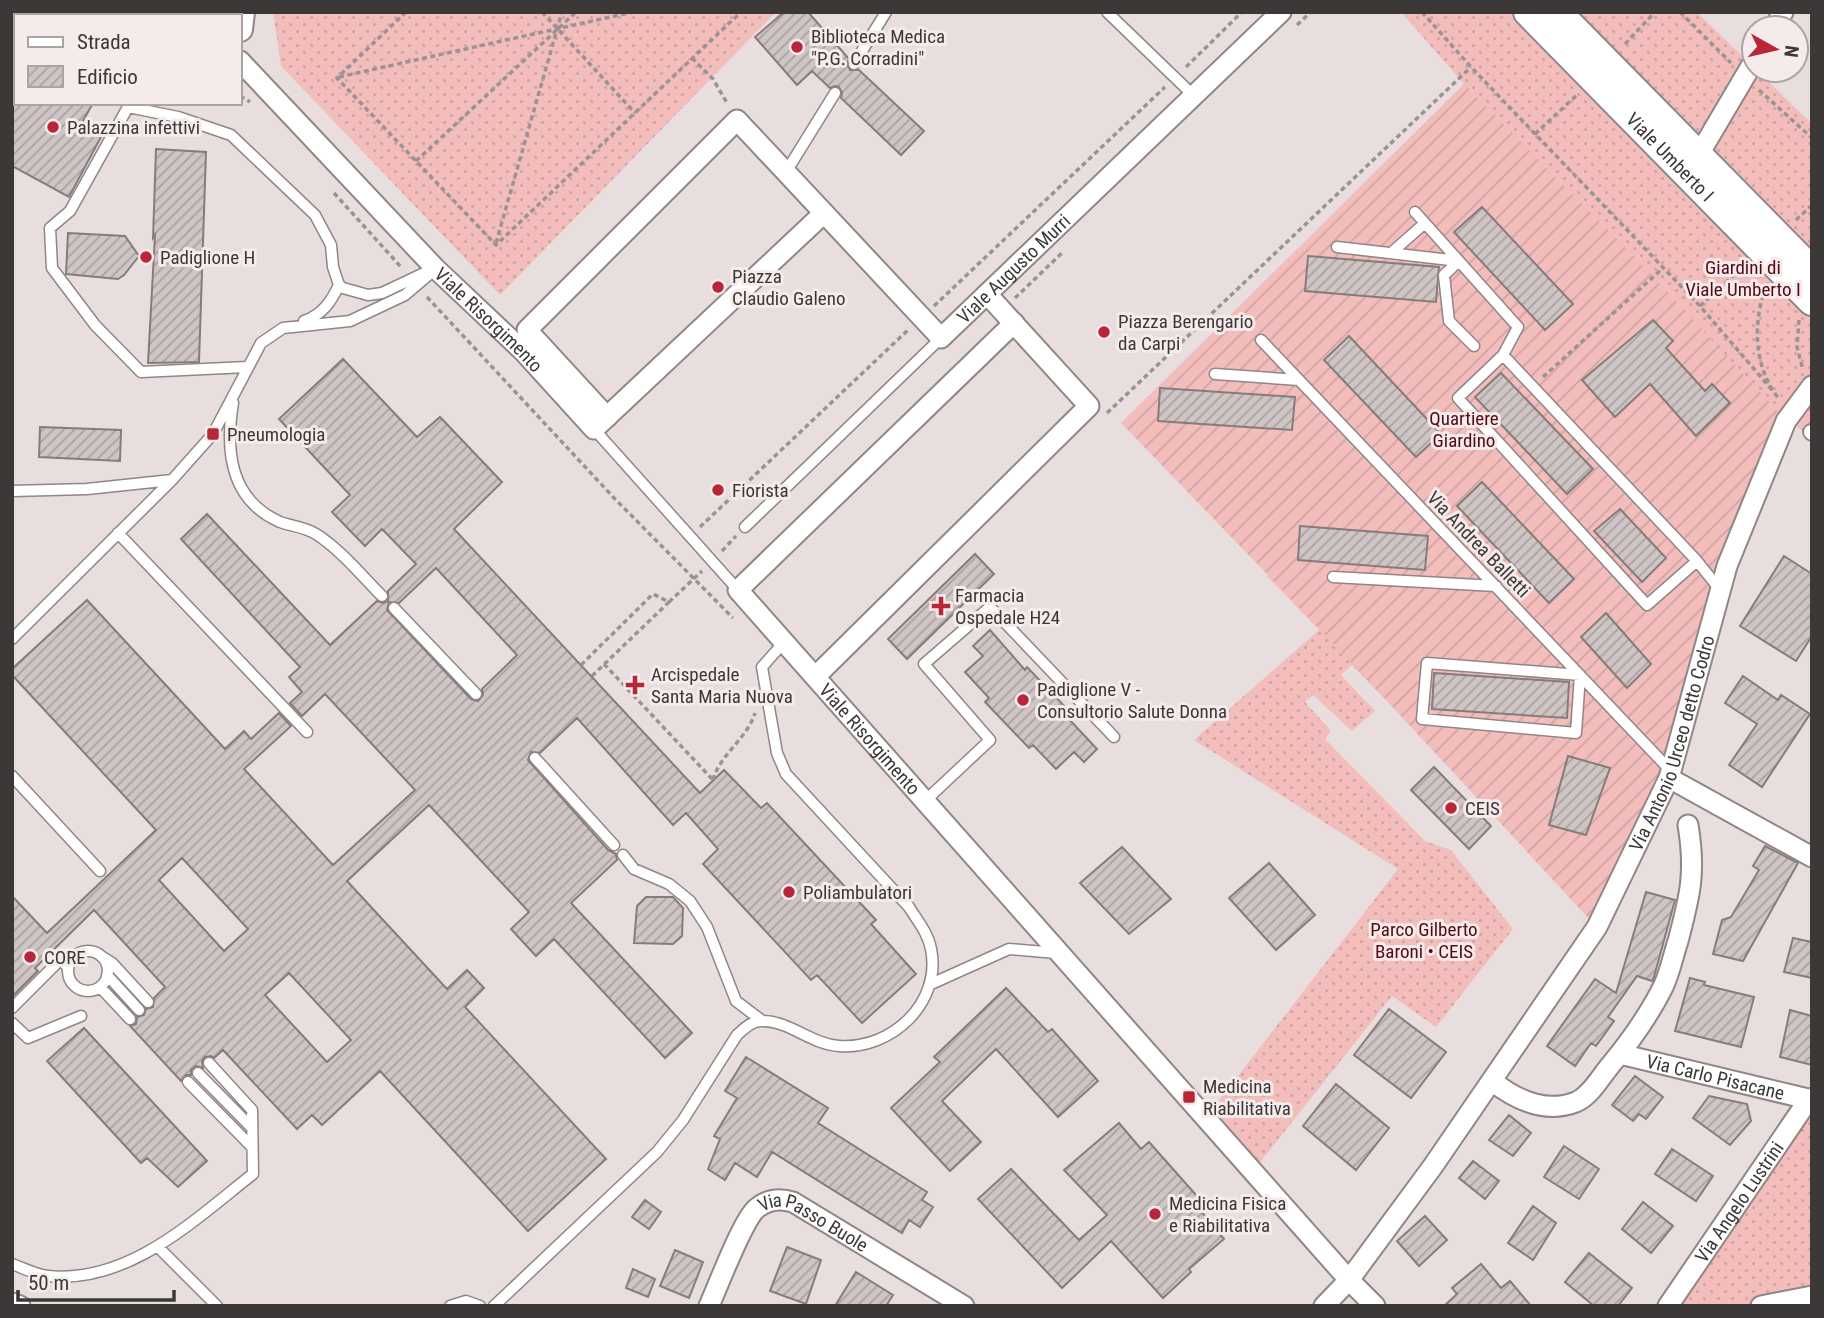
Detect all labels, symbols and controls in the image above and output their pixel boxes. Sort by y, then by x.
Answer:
legend [14,14,242,105]
north arrow [1740,14,1810,84]
place label: Biblioteca Medica "P.G. Corradini" [811,25,945,70]
text: Strada [77,30,131,54]
marker: Biblioteca Medica "P.G. Corradini" [789,39,805,55]
text: N [1779,44,1804,59]
text: Edificio [77,65,138,89]
street label: Viale Umberto I [1621,108,1719,206]
place label: Palazzina infettivi [67,116,200,139]
marker: Palazzina infettivi [45,119,61,135]
street label: Viale Augusto Murri [952,209,1075,328]
place label: Padiglione H [160,246,255,269]
marker: Padiglione H [138,249,154,265]
park label: Giardini di Viale Umberto I [1685,256,1801,301]
street label: Viale Risorgimento [430,263,548,377]
place label: Piazza Claudio Galeno [732,265,845,310]
marker: Piazza Claudio Galeno [710,279,726,295]
place label: Piazza Berengario da Carpi [1118,310,1253,355]
marker: Piazza Berengario da Carpi [1096,324,1112,340]
park label: Quartiere Giardino [1429,407,1499,452]
place label: Pneumologia [227,423,325,446]
marker: Pneumologia [205,426,221,442]
place label: Fiorista [732,479,789,502]
marker: Fiorista [710,482,726,498]
street label: Via Andrea Balletti [1422,486,1535,602]
place label: Farmacia Ospedale H24 [955,584,1060,629]
marker: Farmacia Ospedale H24 [933,598,949,614]
street label: Via Antonio Urceo detto Codro [1624,633,1720,855]
place label: Arcispedale Santa Maria Nuova [651,663,793,708]
marker: Arcispedale Santa Maria Nuova [625,675,645,695]
place label: Padiglione V - Consultorio Salute Donna [1037,678,1227,723]
street label: Viale Risorgimento [814,679,925,800]
marker: Padiglione V - Consultorio Salute Donna [1015,692,1031,708]
place label: CEIS [1465,797,1500,820]
marker: CEIS [1443,800,1459,816]
place label: Poliambulatori [803,881,912,904]
marker: Poliambulatori [781,884,797,900]
park label: Parco Gilberto Baroni • CEIS [1370,918,1478,963]
place label: CORE [44,946,86,969]
marker: CORE [22,949,38,965]
street label: Via Carlo Pisacane [1644,1050,1787,1105]
place label: Medicina Riabilitativa [1203,1075,1291,1120]
marker: Medicina Riabilitativa [1181,1089,1197,1105]
street label: Via Angelo Lustrini [1690,1137,1789,1267]
street label: Via Passo Buole [754,1189,872,1257]
place label: Medicina Fisica e Riabilitativa [1169,1192,1286,1237]
marker: Medicina Fisica e Riabilitativa [1147,1206,1163,1222]
scale bar [18,1258,173,1302]
text: 50 m [28,1271,69,1295]

